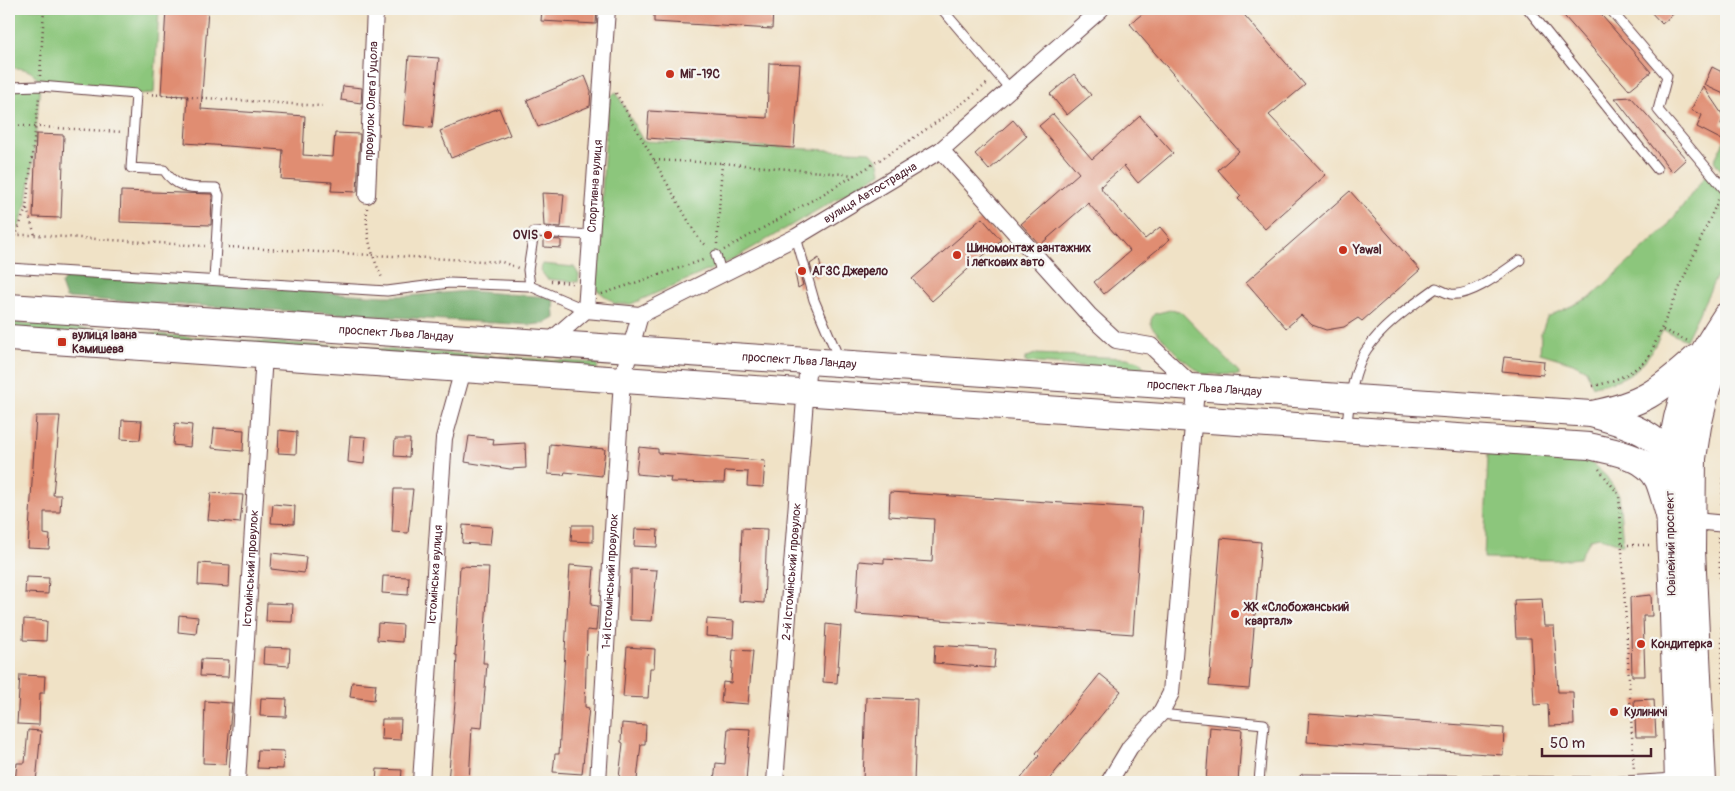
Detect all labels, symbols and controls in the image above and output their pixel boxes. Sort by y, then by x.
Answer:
street label: провулок Олега Гуцола [361,41,381,161]
place label: МіГ-19С [680,67,721,82]
marker: МіГ-19С [664,68,676,80]
street label: Спортивна вулиця [584,139,605,233]
street label: вулиця Автострадна [821,158,920,226]
place label: OVIS [513,228,538,243]
marker: OVIS [542,229,554,241]
place label: Шиномонтаж вантажних і легкових авто [966,241,1091,270]
place label: Yawal [1352,243,1382,258]
marker: Yawal [1337,244,1349,256]
marker: Шиномонтаж вантажних і легкових авто [951,249,963,261]
place label: АГЗС Джерело [812,264,888,279]
marker: АГЗС Джерело [796,265,808,277]
street label: проспект Льва Ландау [338,322,454,345]
place label: вулиця Івана Камишева [72,328,137,357]
marker: вулиця Івана Камишева [56,336,68,348]
street label: проспект Льва Ландау [741,349,857,372]
street label: проспект Льва Ландау [1147,376,1262,399]
street label: Ювілейний проспект [1663,491,1679,595]
street label: 2-й Істомінський провулок [779,502,804,641]
street label: Істомінський провулок [239,509,262,628]
street label: 1-й Істомінський провулок [598,513,621,650]
street label: Істомінська вулиця [424,524,446,625]
place label: ЖК «Слобожанський квартал» [1243,600,1350,629]
marker: ЖК «Слобожанський квартал» [1229,608,1241,620]
place label: Кондитерка [1651,637,1713,652]
marker: Кондитерка [1635,638,1647,650]
place label: Кулиничі [1624,705,1667,720]
marker: Кулиничі [1608,706,1620,718]
scale bar [1542,726,1651,758]
text: 50 m [1550,734,1585,753]

